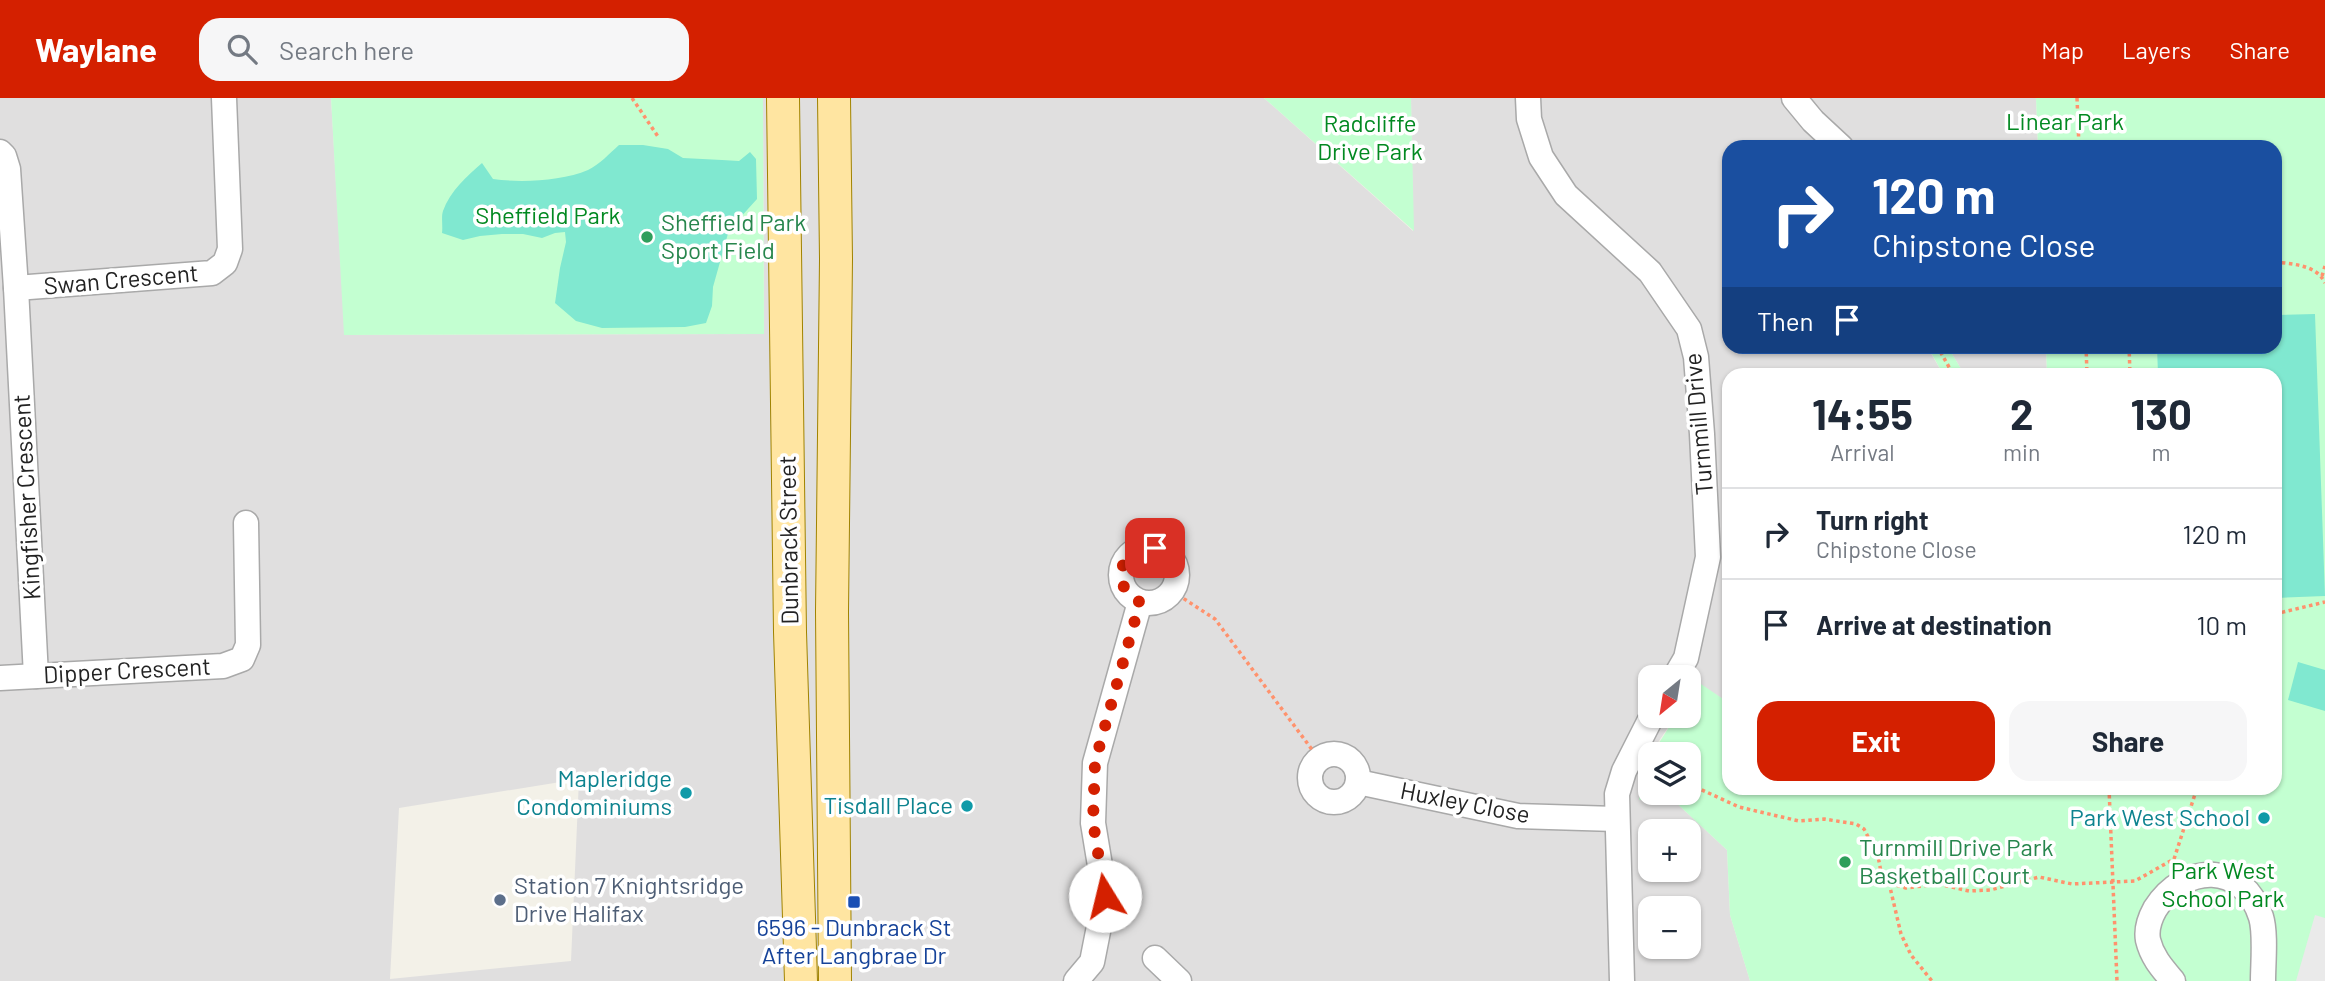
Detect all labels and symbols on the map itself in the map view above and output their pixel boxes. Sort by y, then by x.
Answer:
park label: Linear Park [2006,106,2124,135]
park label: Radcliffe Drive Park [1317,108,1423,165]
park label: Sheffield Park [475,200,621,229]
place label: Sheffield Park Sport Field [661,207,806,264]
marker: Sheffield Park Sport Field [639,229,655,245]
street label: Swan Crescent [42,257,199,300]
street label: Turnmill Drive [1677,352,1718,496]
street label: Kingfisher Crescent [6,393,45,601]
street label: Dunbrack Street [772,455,803,625]
pin [1125,518,1185,578]
street label: Dipper Crescent [42,651,211,688]
north arrow [1638,665,1701,728]
place label: Mapleridge Condominiums [516,763,672,820]
street label: Huxley Close [1398,775,1533,828]
marker: Mapleridge Condominiums [678,785,694,801]
place label: Tisdall Place [824,790,953,819]
marker: Tisdall Place [959,798,975,814]
place label: Park West School [2070,802,2250,831]
marker: Park West School [2256,810,2272,826]
place label: Turnmill Drive Park Basketball Court [1859,832,2053,889]
marker: Turnmill Drive Park Basketball Court [1837,854,1853,870]
park label: Park West School Park [2162,855,2284,912]
position arrow [1068,859,1142,933]
place label: Station 7 Knightsridge Drive Halifax [514,870,744,927]
marker: Station 7 Knightsridge Drive Halifax [492,892,508,908]
marker: 6596 - Dunbrack St After Langbrae Dr [846,894,862,910]
place label: 6596 - Dunbrack St After Langbrae Dr [757,912,952,969]

